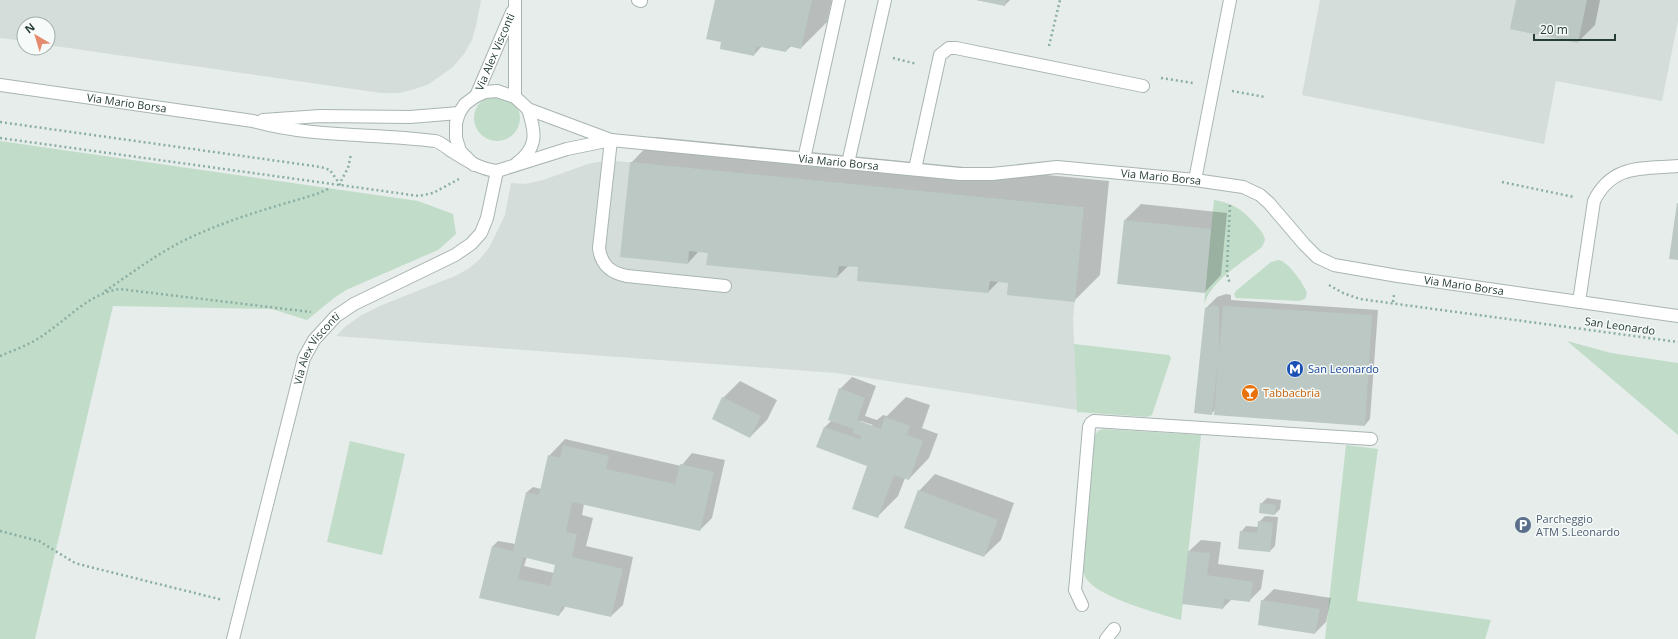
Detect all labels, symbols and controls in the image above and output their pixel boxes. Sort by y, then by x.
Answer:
street label: Via Alex Visconti [471,11,518,93]
north arrow [16,16,56,56]
scale bar [1534,16,1615,42]
text: N [21,19,38,36]
text: 20 m [1540,21,1568,38]
street label: Via Mario Borsa [86,89,168,116]
street label: Via Mario Borsa [798,150,879,173]
street label: Via Mario Borsa [1120,165,1202,188]
street label: Via Mario Borsa [1423,272,1505,298]
street label: Via Alex Visconti [290,308,342,386]
street label: San Leonardo [1584,313,1657,338]
metro station icon: San Leonardo [1285,359,1305,379]
place label: San Leonardo [1308,361,1379,376]
bar icon: Tabbacbria [1240,383,1260,403]
place label: Tabbacbria [1263,385,1320,400]
place label: Parcheggio ATM S.Leonardo [1536,511,1620,539]
parking icon: Parcheggio ATM S.Leonardo [1513,515,1533,535]

